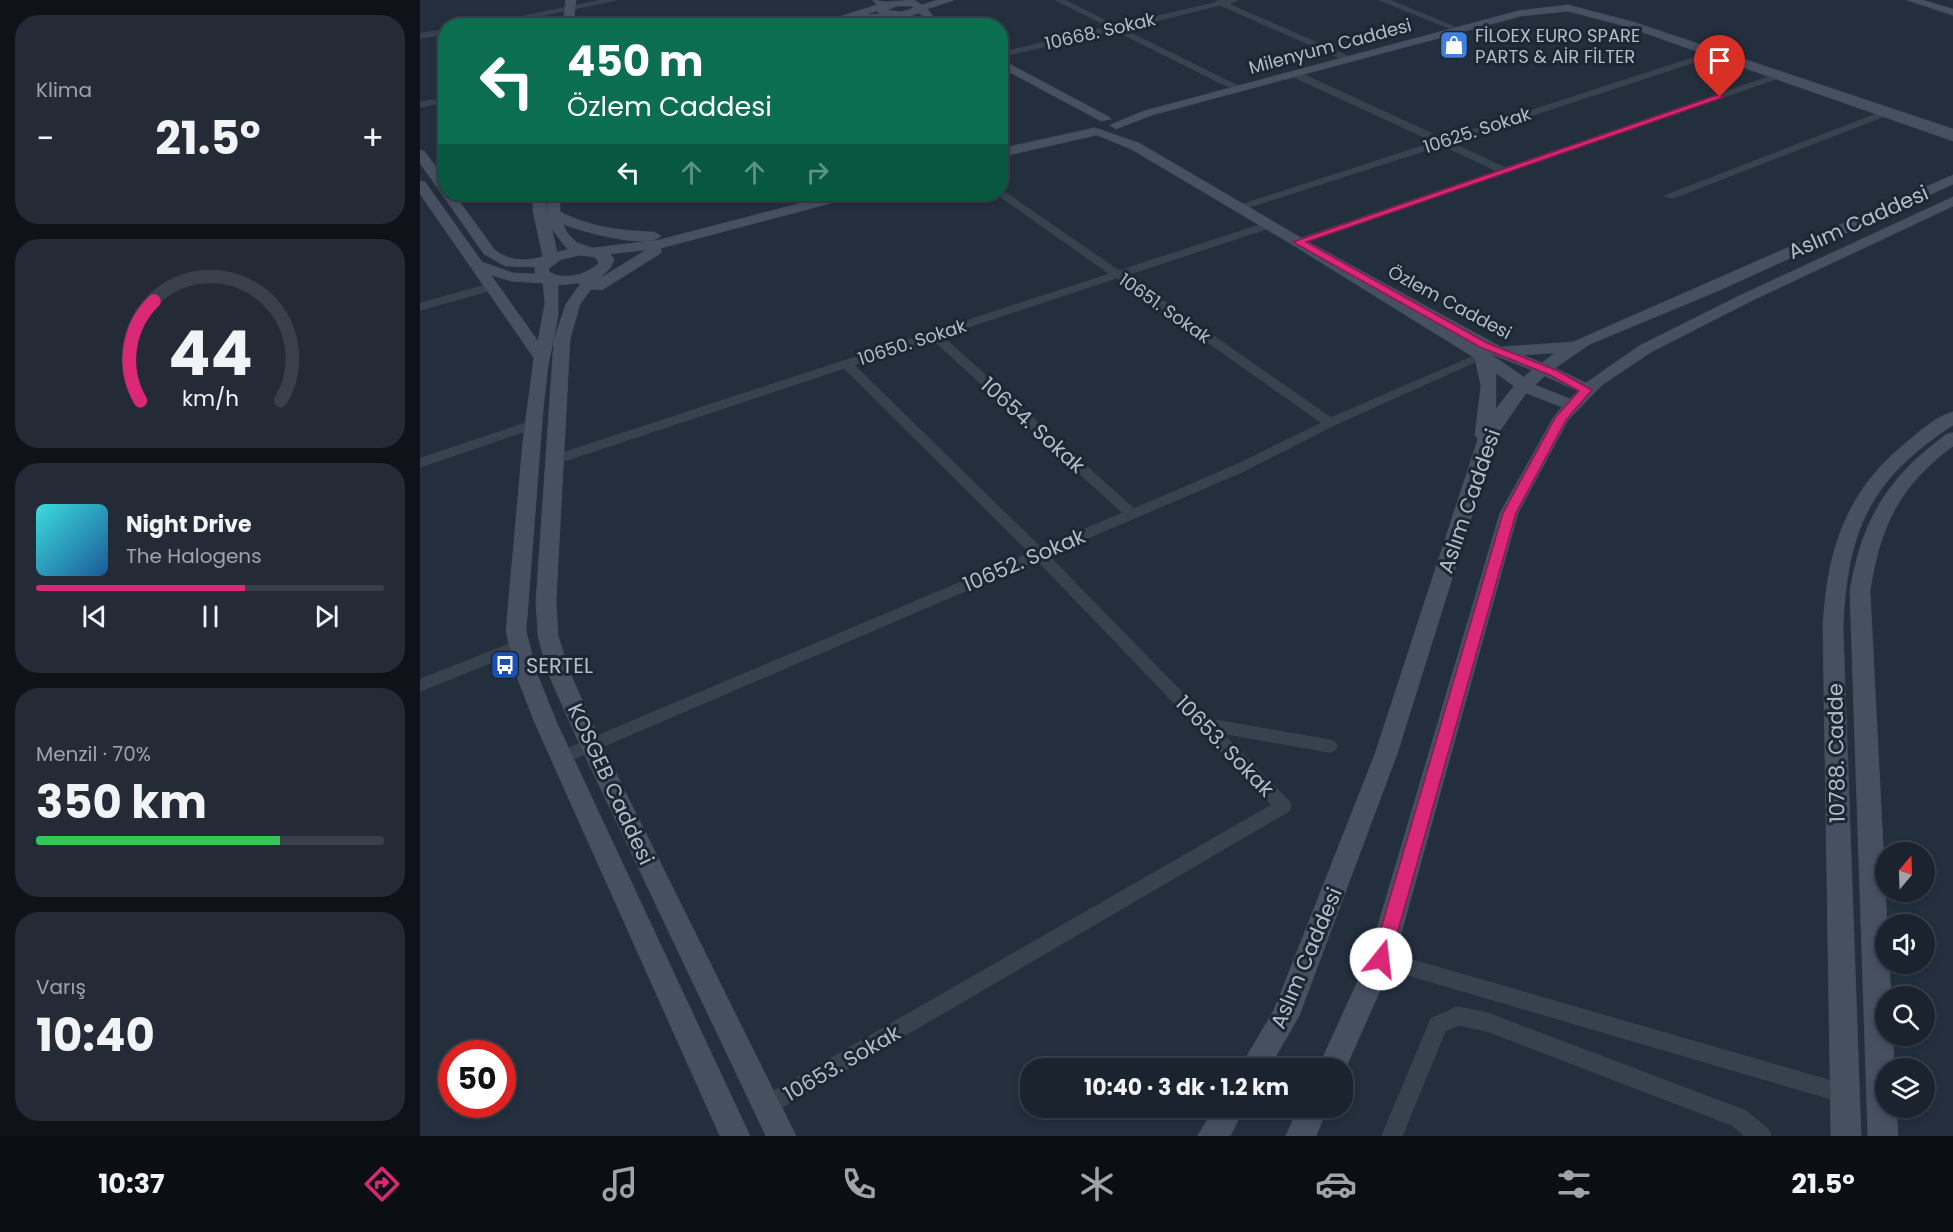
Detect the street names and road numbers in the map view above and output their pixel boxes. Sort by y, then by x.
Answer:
street label: 10668. Sokak [1042,6,1158,56]
street label: Milenyum Caddesi [1246,12,1414,80]
street label: 10625. Sokak [1420,101,1535,159]
street label: Aslım Caddesi [1783,178,1933,266]
street label: Özlem Caddesi [1384,259,1516,345]
street label: 10651. Sokak [1114,267,1217,349]
street label: 10650. Sokak [855,313,970,371]
street label: 10654. Sokak [975,370,1092,480]
street label: Aslım Caddesi [1431,425,1507,577]
street label: 10652. Sokak [958,521,1090,599]
street label: 10788. Cadde [1820,683,1852,823]
street label: 10653. Sokak [1169,689,1281,803]
street label: KOSGEB Caddesi [561,699,661,869]
street label: Aslım Caddesi [1263,883,1349,1033]
street label: 10653. Sokak [778,1018,906,1108]

